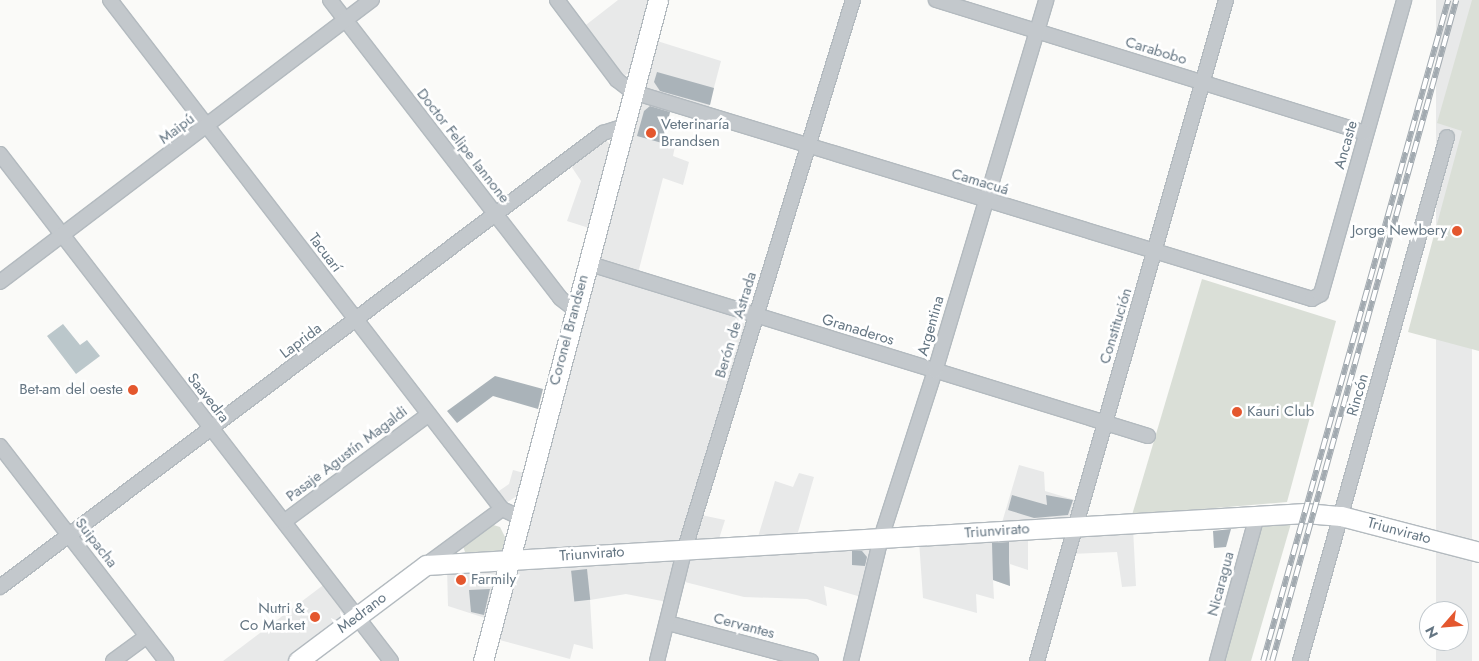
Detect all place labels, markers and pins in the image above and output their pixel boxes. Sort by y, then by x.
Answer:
place label: Veterinaría Brandsen [661,115,729,150]
marker: Veterinaría Brandsen [645,127,657,139]
place label: Jorge Newbery [1352,222,1447,240]
marker: Jorge Newbery [1451,225,1463,237]
place label: Bet-am del oeste [19,381,123,399]
marker: Bet-am del oeste [127,384,139,396]
place label: Kauri Club [1247,403,1314,421]
marker: Kauri Club [1231,406,1243,418]
place label: Farmily [471,571,516,589]
marker: Farmily [455,574,467,586]
place label: Nutri & Co Market [240,599,305,634]
marker: Nutri & Co Market [309,611,321,623]

